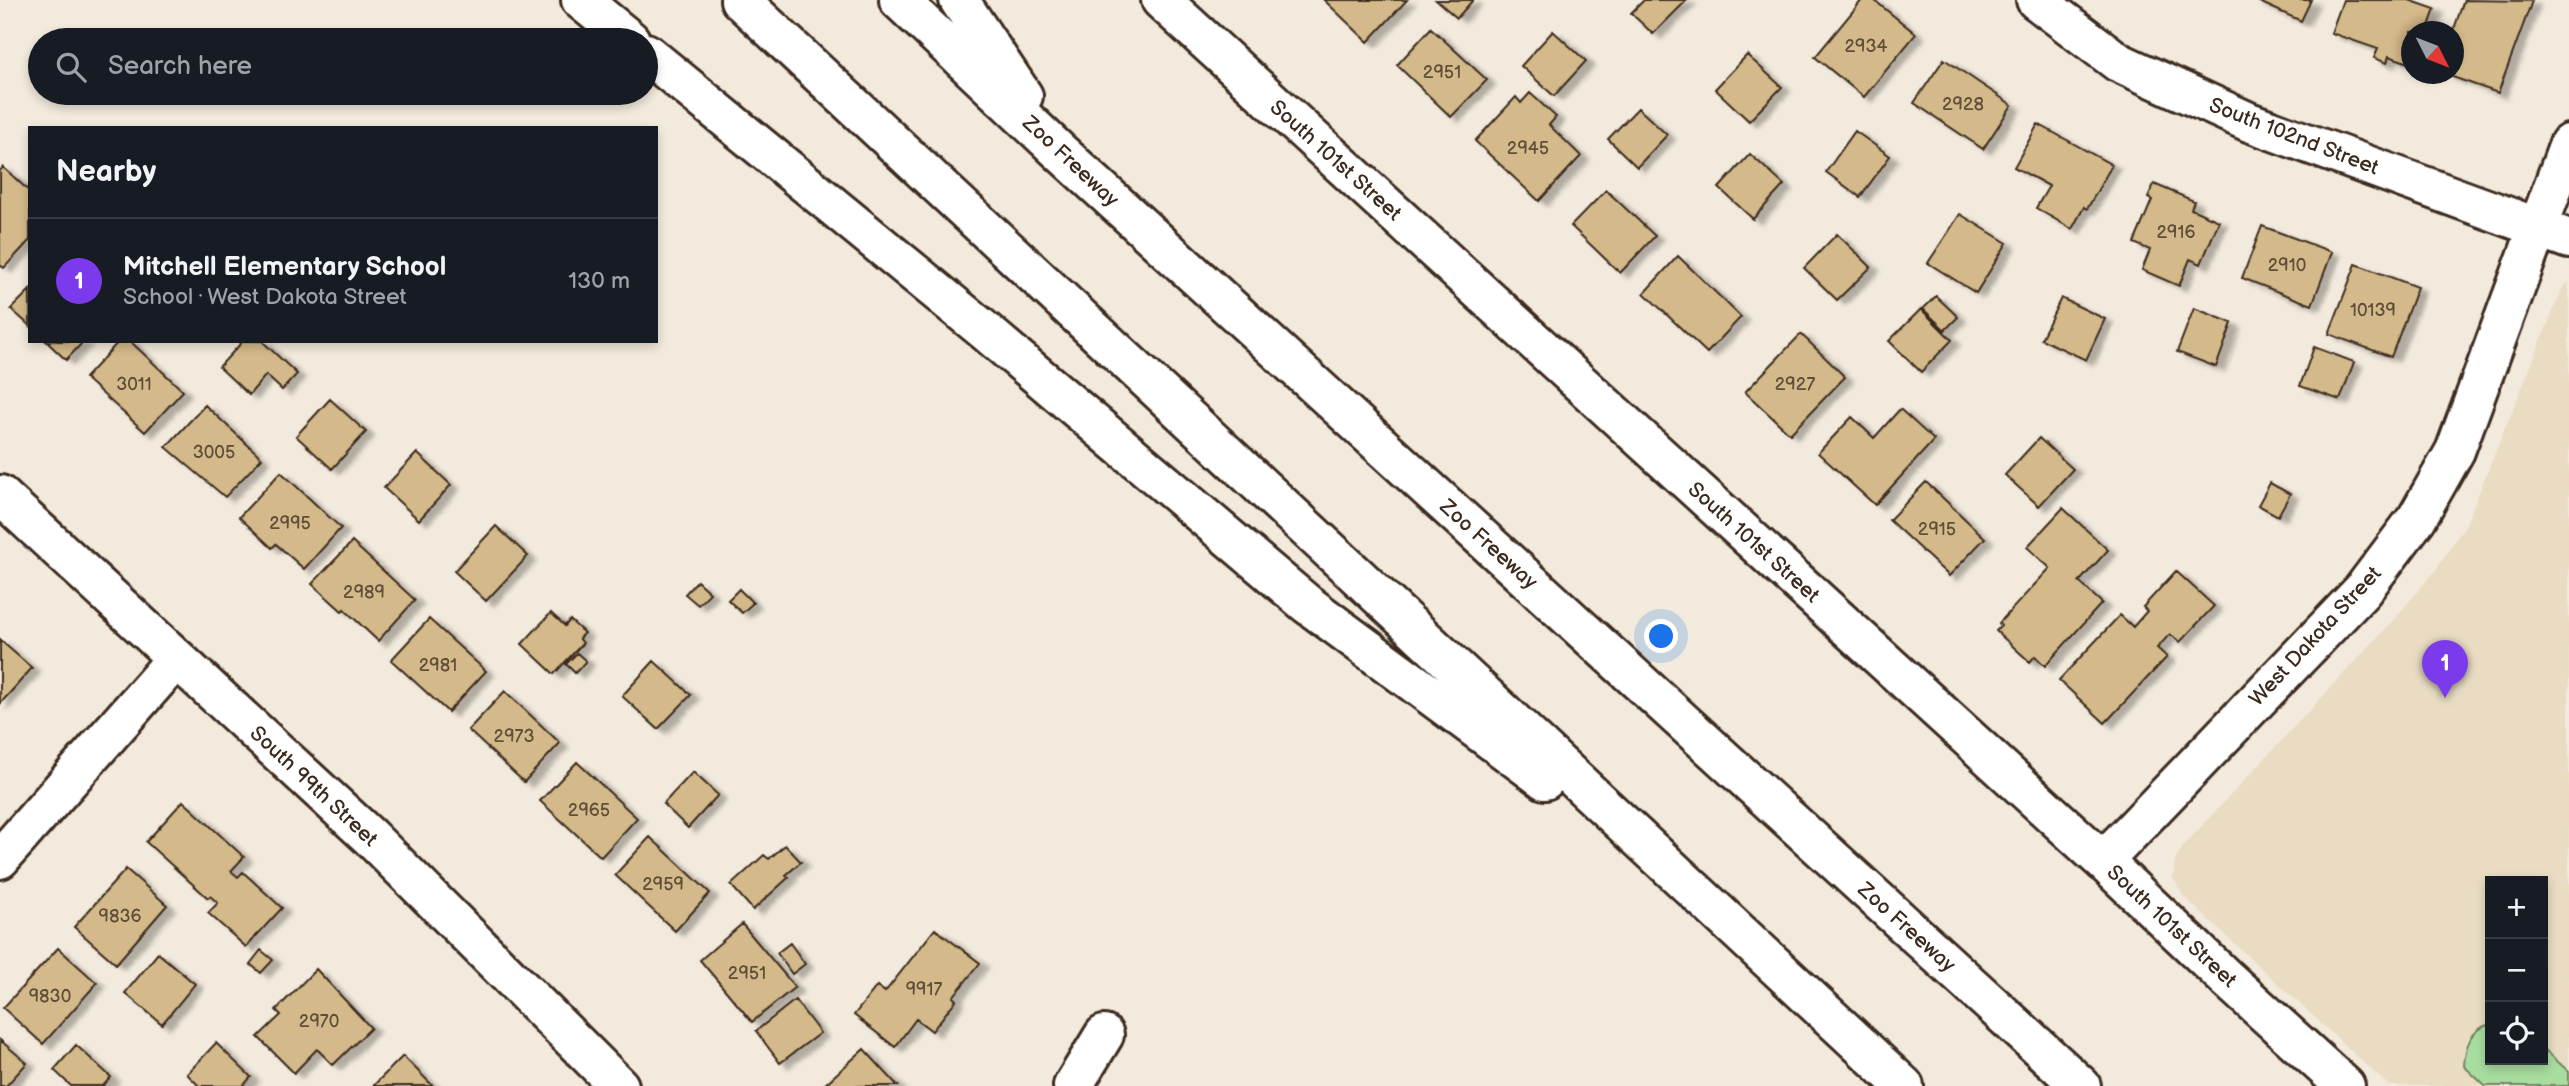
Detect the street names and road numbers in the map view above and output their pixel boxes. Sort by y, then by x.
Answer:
street label: South 102nd Street [2206,93,2383,180]
street label: South 101st Street [1265,95,1407,226]
street label: Zoo Freeway [1017,110,1124,213]
street label: South 101st Street [1683,477,1825,608]
street label: Zoo Freeway [1434,493,1543,595]
street label: West Dakota Street [2244,561,2387,711]
street label: South 99th Street [245,721,383,852]
street label: South 101st Street [2102,860,2242,993]
street label: Zoo Freeway [1852,876,1961,978]

